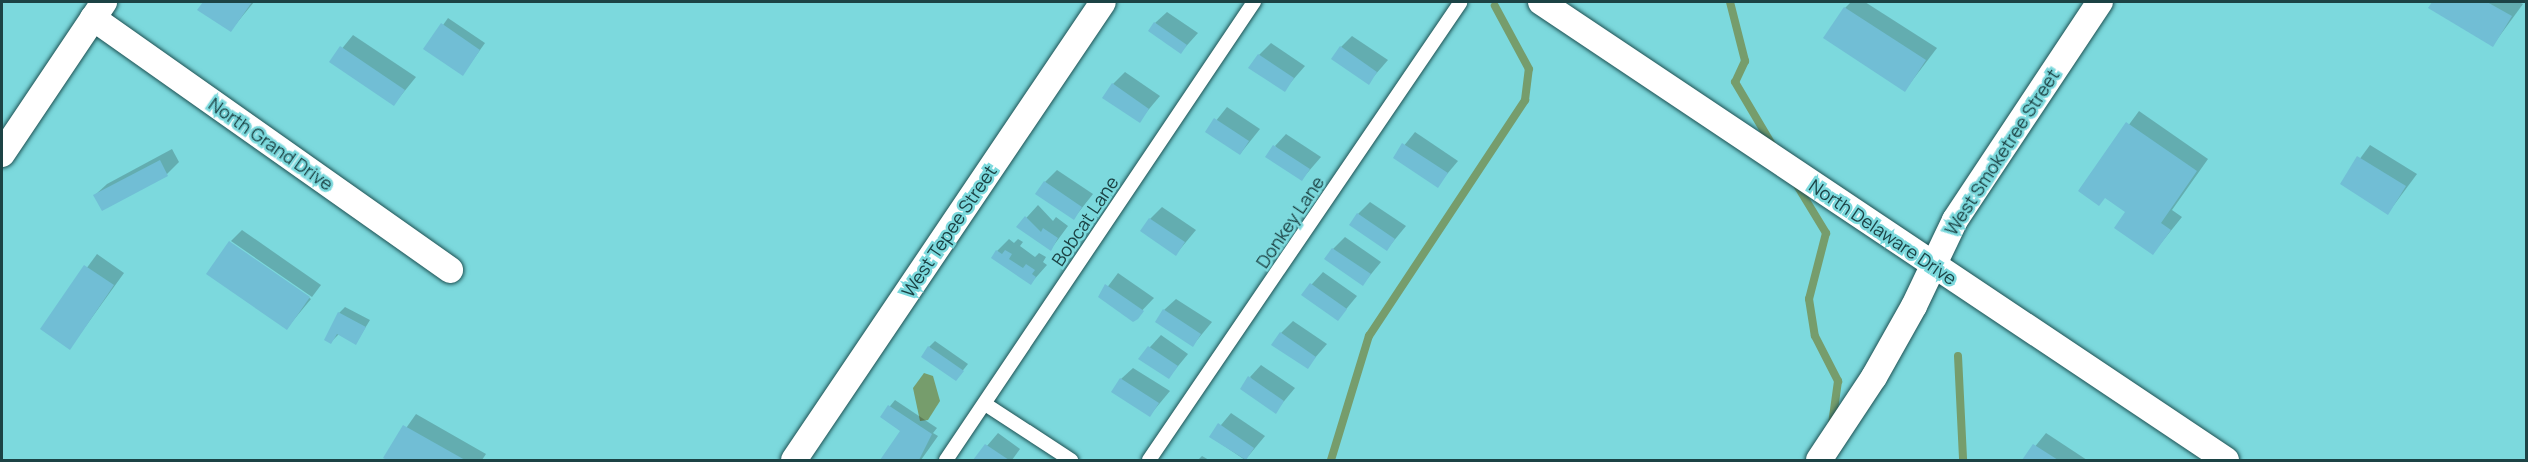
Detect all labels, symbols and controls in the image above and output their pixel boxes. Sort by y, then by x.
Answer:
street label: West Smoketree Street [1940,65,2064,239]
street label: North Grand Drive [205,93,337,195]
street label: West Tepee Street [897,161,1001,301]
street label: Bobcat Lane [1047,172,1123,270]
street label: Donkey Lane [1251,172,1329,272]
street label: North Delaware Drive [1805,175,1961,289]

